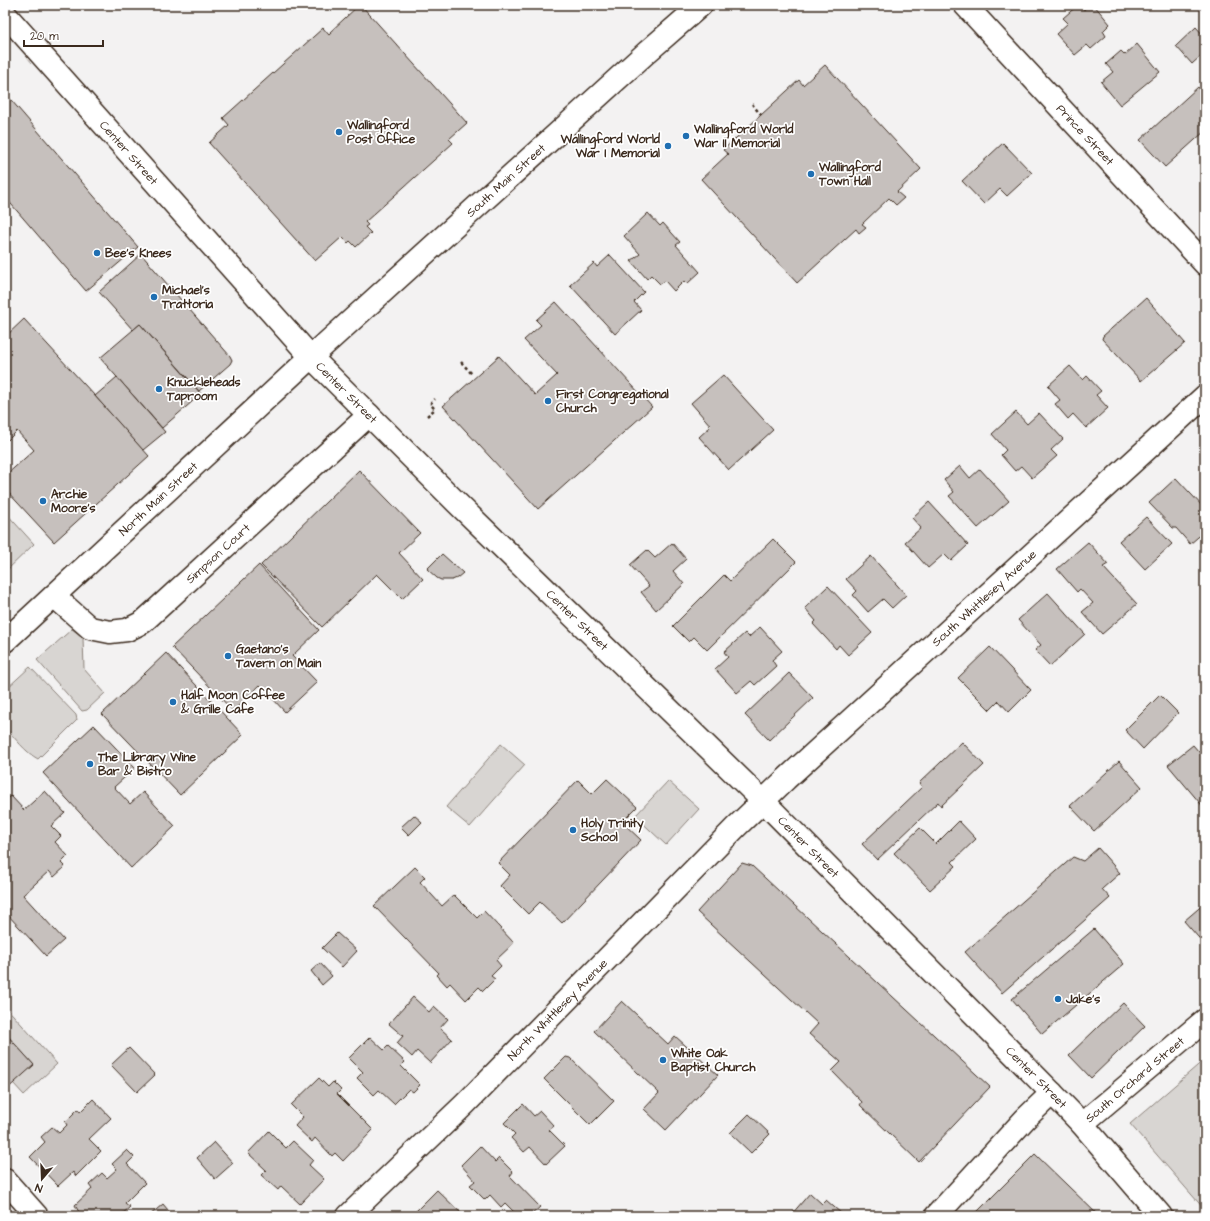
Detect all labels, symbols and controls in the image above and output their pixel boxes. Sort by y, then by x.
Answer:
scale bar [24,22,103,48]
text: 20 m [30,28,59,45]
street label: Prince Street [1052,101,1118,170]
street label: Center Street [95,117,162,189]
place label: Wallingford Post Office [346,117,416,148]
place label: Wallingford World War II Memorial [693,121,794,152]
marker: Wallingford Post Office [334,127,344,137]
place label: Wallingford World War I Memorial [560,131,661,162]
marker: Wallingford World War II Memorial [681,131,691,141]
street label: South Main Street [463,140,550,221]
marker: Wallingford World War I Memorial [663,141,673,151]
place label: Wallingford Town Hall [818,159,882,190]
marker: Wallingford Town Hall [806,169,816,179]
place label: Bee's Knees [105,245,172,262]
marker: Bee's Knees [92,248,102,258]
place label: Michael's Trattoria [161,282,214,313]
marker: Michael's Trattoria [149,292,159,302]
street label: Center Street [312,358,381,428]
place label: Knuckleheads Taproom [166,374,240,406]
marker: Knuckleheads Taproom [154,384,164,394]
place label: First Congregational Church [556,386,669,417]
marker: First Congregational Church [543,396,553,406]
street label: North Main Street [115,458,202,540]
place label: Archie Moore's [51,486,96,517]
marker: Archie Moore's [38,496,48,506]
street label: Simpson Court [182,520,254,588]
street label: South Whittlesey Avenue [928,546,1041,651]
street label: Center Street [542,586,612,655]
place label: Gaetano's Tavern on Main [235,641,321,672]
marker: Gaetano's Tavern on Main [223,651,233,661]
place label: Half Moon Coffee & Grille Cafe [180,687,285,718]
marker: Half Moon Coffee & Grille Cafe [168,697,178,707]
place label: The Library Wine Bar & Bistro [97,749,196,780]
marker: The Library Wine Bar & Bistro [85,759,95,769]
street label: Center Street [774,813,843,882]
place label: Holy Trinity School [580,815,644,846]
marker: Holy Trinity School [568,825,578,835]
street label: North Whittlesey Avenue [504,955,612,1065]
place label: Jake's [1065,991,1100,1008]
marker: Jake's [1053,994,1063,1004]
street label: South Orchard Street [1082,1033,1188,1127]
street label: Center Street [1002,1043,1071,1113]
place label: White Oak Baptist Church [670,1045,756,1077]
marker: White Oak Baptist Church [658,1055,668,1065]
north arrow [22,1159,62,1199]
text: N [33,1180,45,1196]

